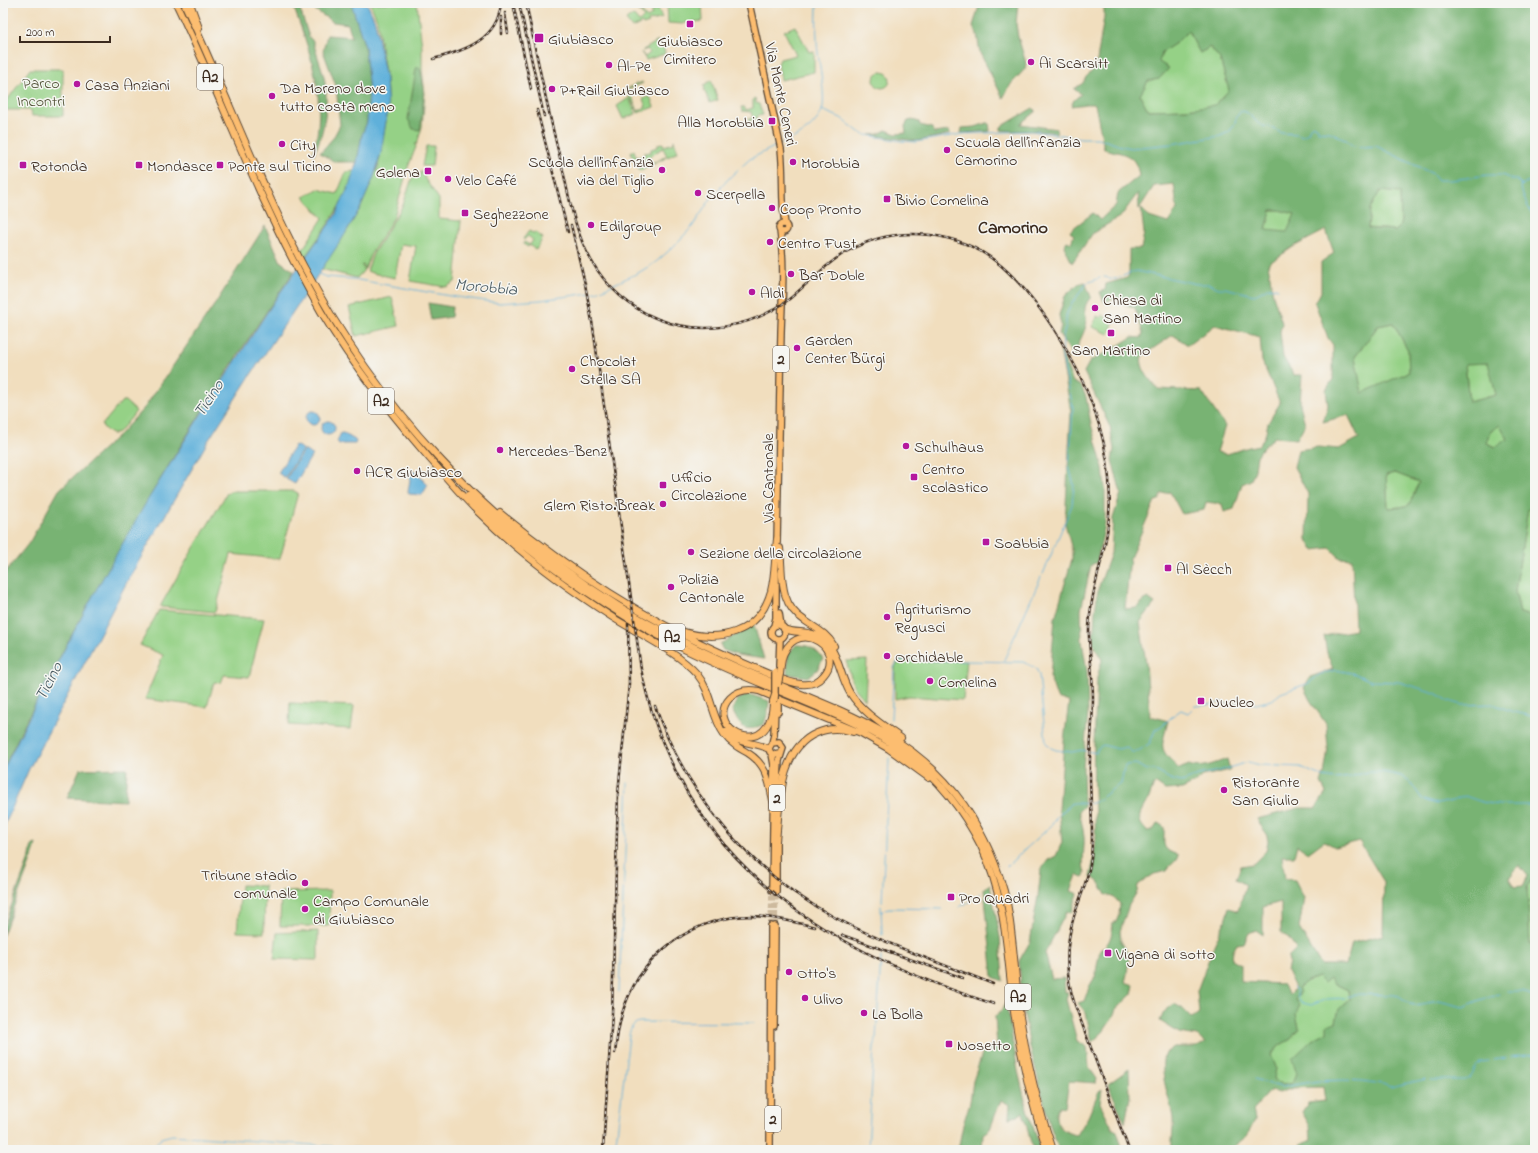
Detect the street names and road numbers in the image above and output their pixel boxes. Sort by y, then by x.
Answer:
street label: Via Monte Ceneri [757,40,803,148]
road number: A2 [197,64,223,90]
road number: 2 [773,346,789,372]
road number: A2 [368,388,394,414]
street label: Via Cantonale [757,433,781,524]
road number: A2 [659,624,685,650]
road number: 2 [769,785,785,811]
road number: A2 [1005,984,1031,1010]
road number: 2 [765,1106,781,1132]

